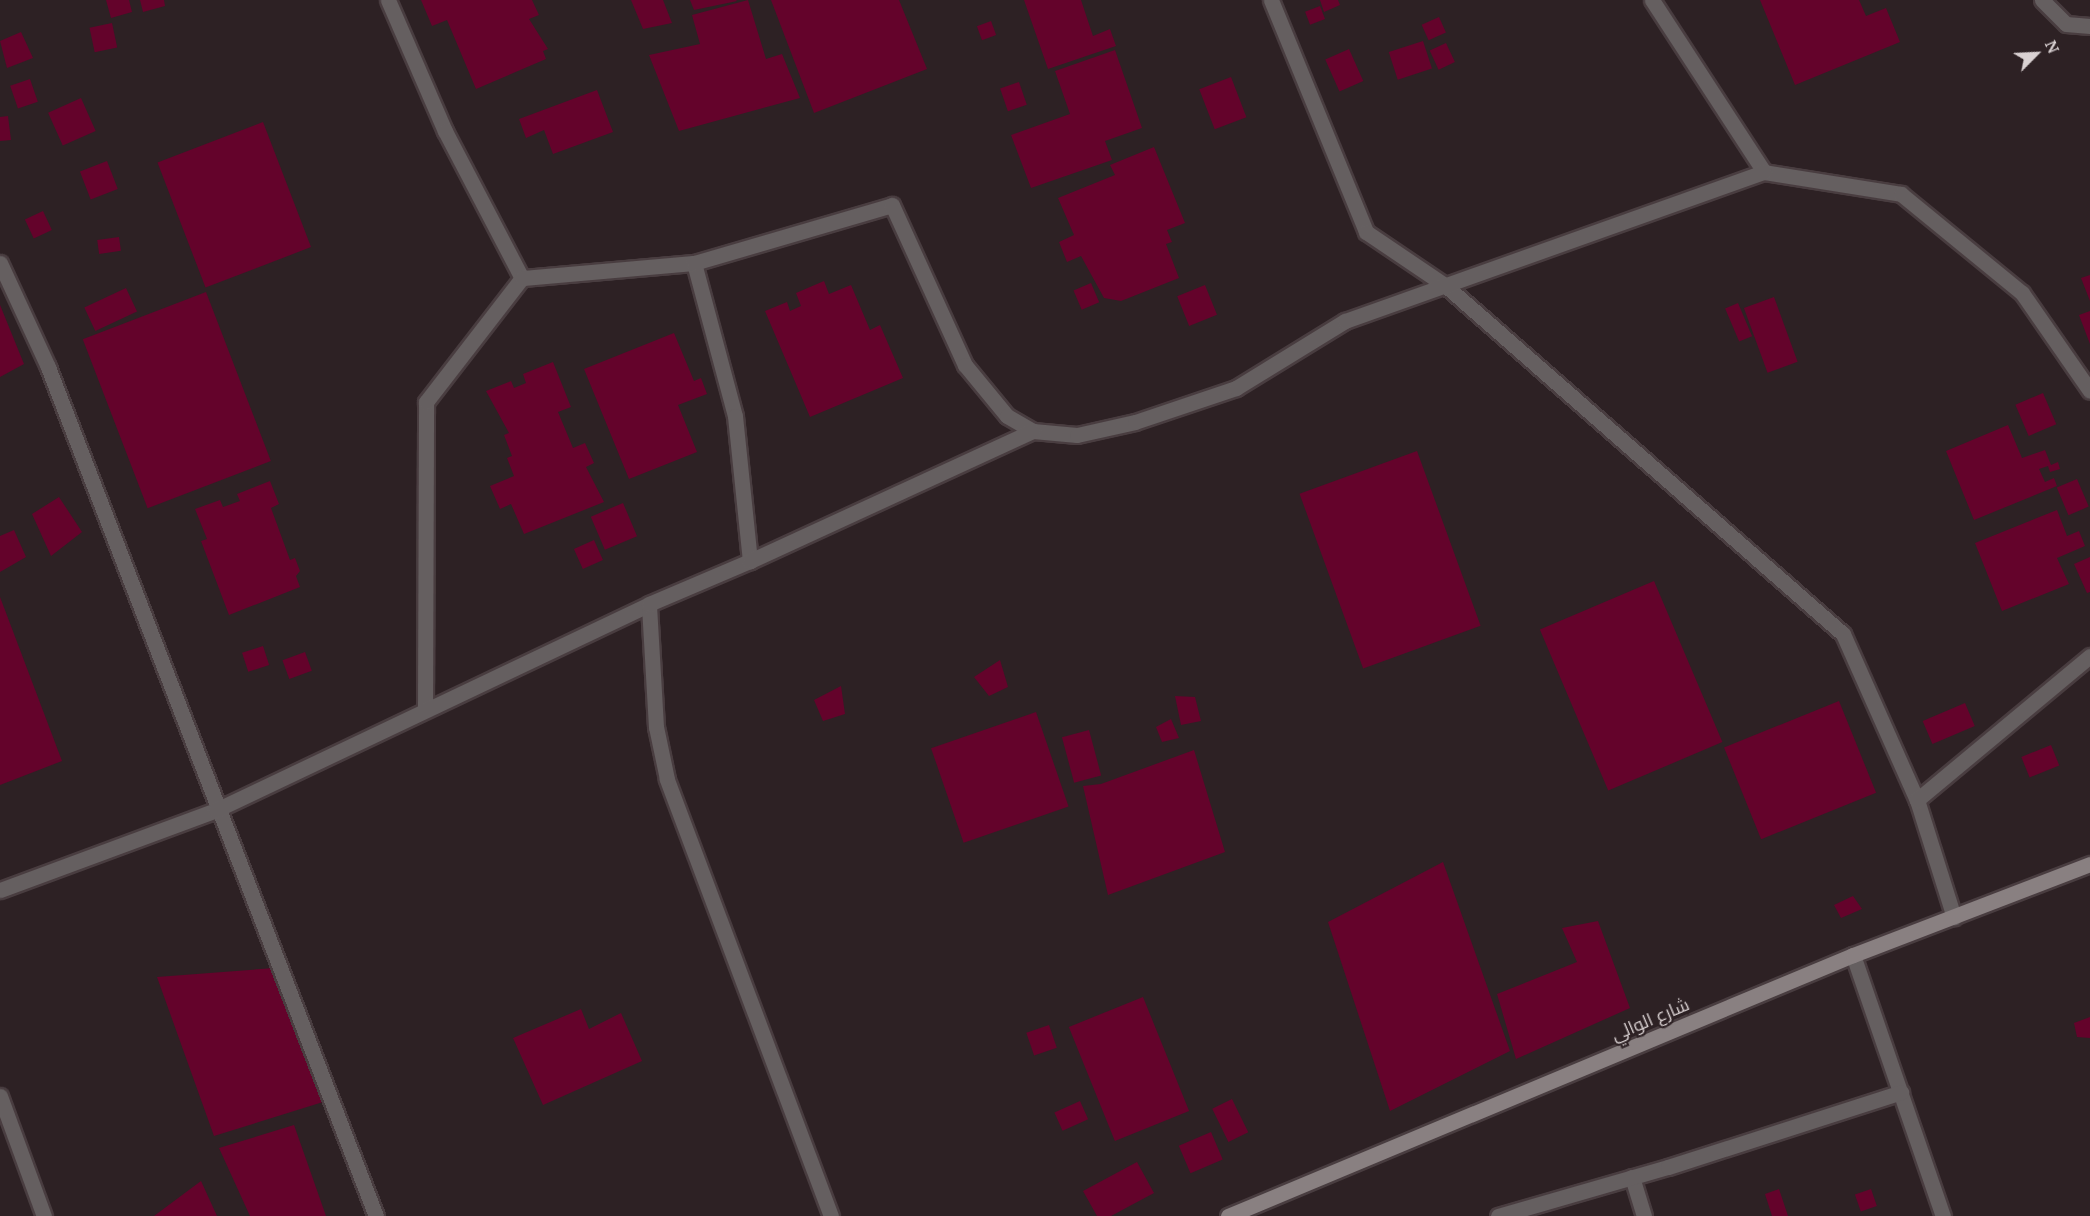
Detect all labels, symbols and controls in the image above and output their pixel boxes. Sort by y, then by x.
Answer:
north arrow [2006,24,2066,84]
text: N [2040,37,2065,57]
street label: شارع الوالي [1608,993,1692,1045]

